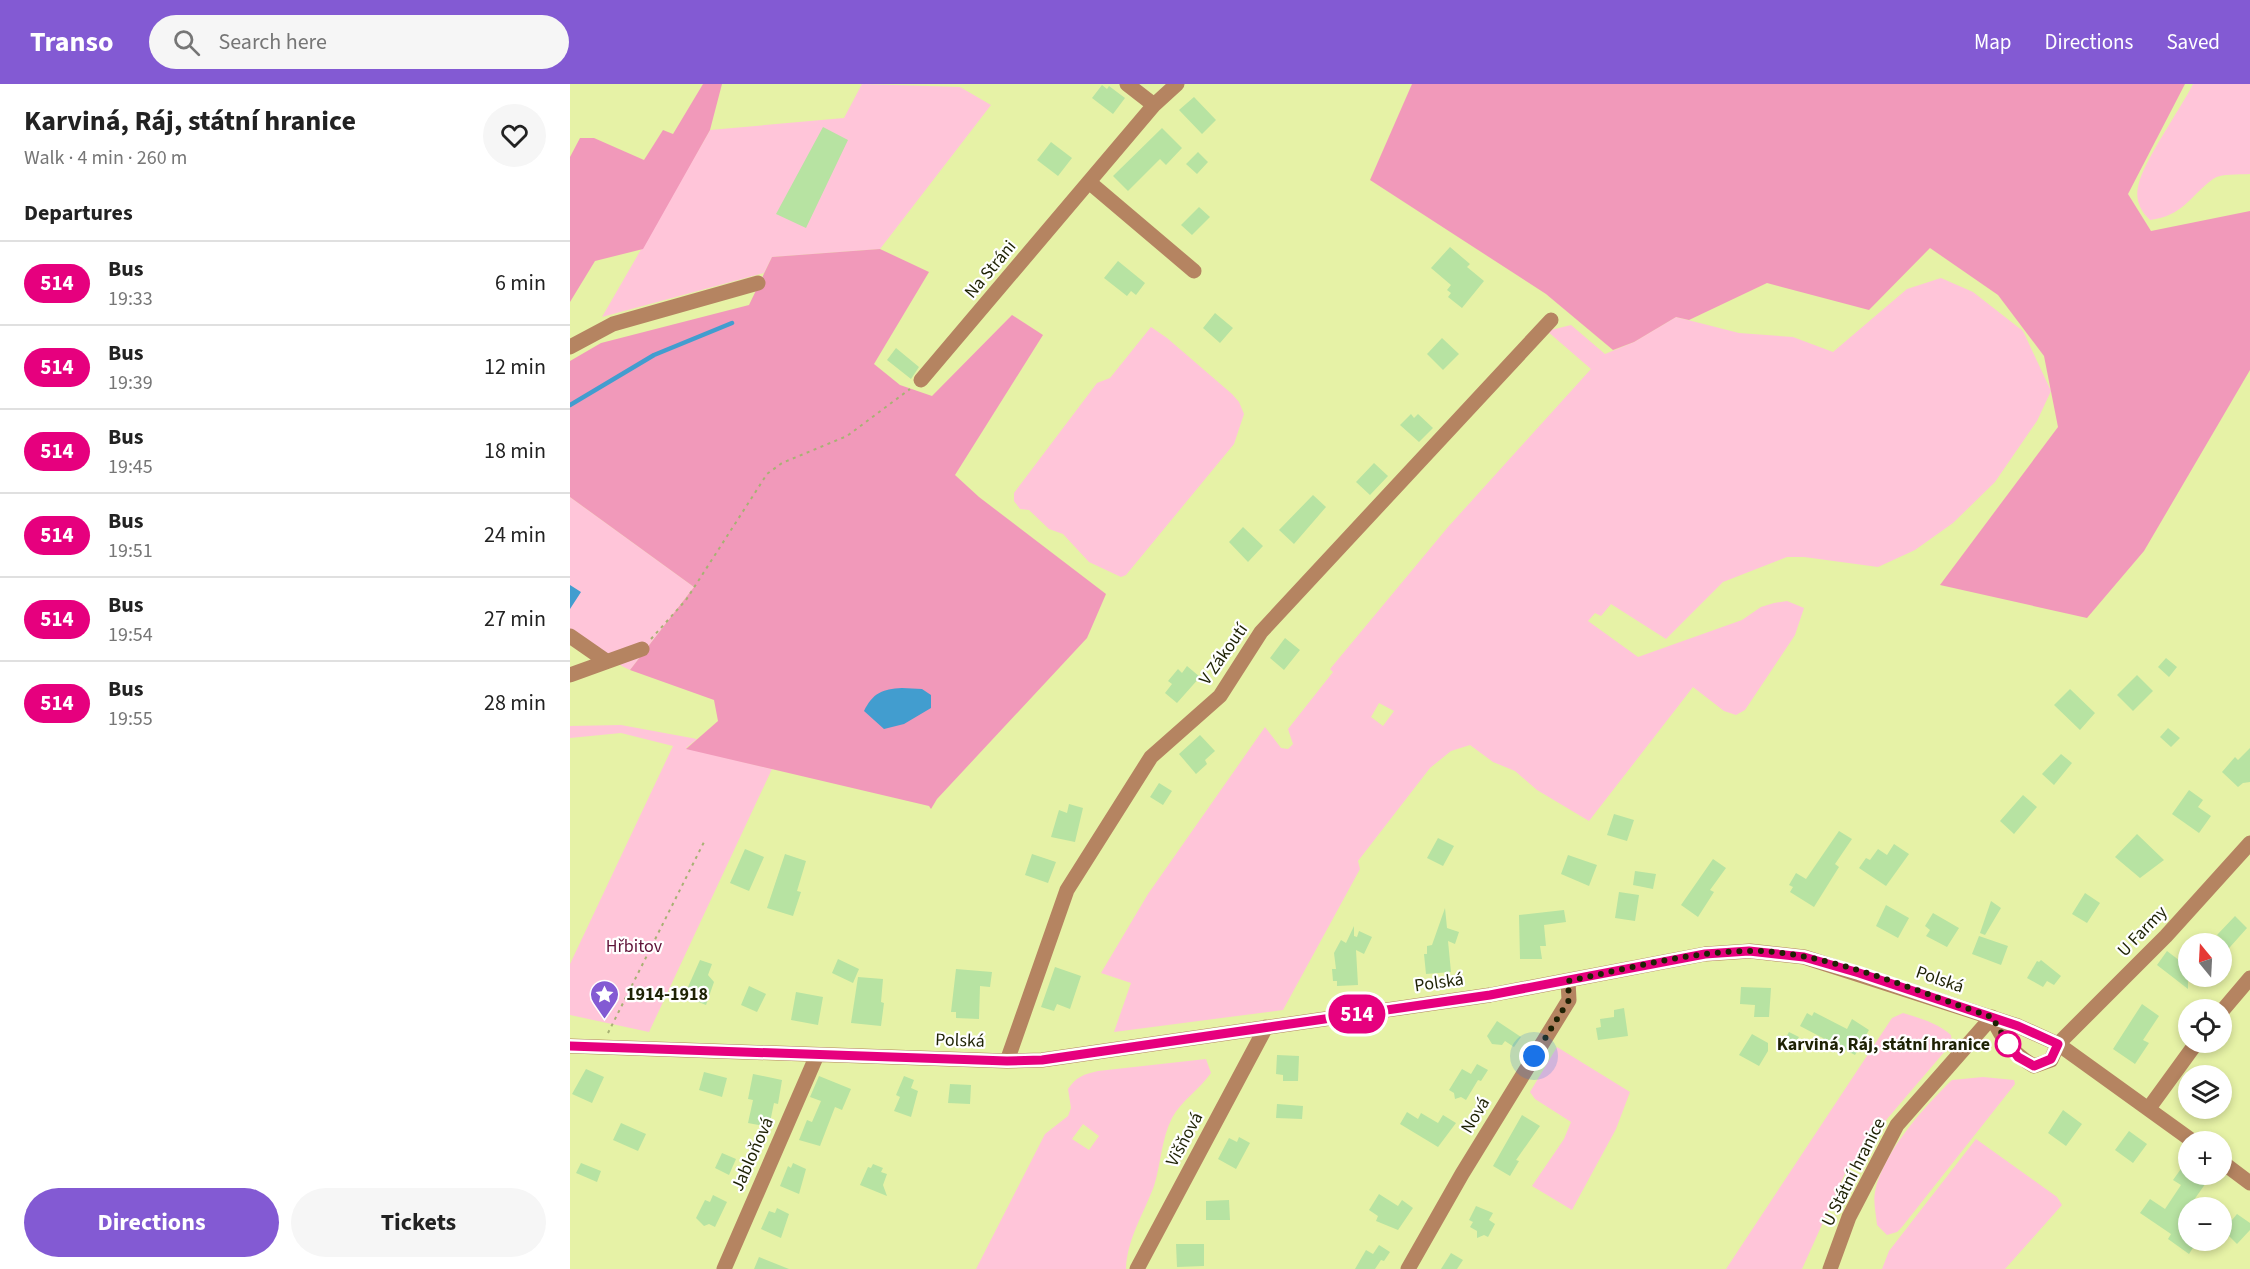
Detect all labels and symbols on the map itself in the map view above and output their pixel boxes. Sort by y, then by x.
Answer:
street label: Na Stráni [959,235,1022,304]
street label: V Zákoutí [1193,618,1254,690]
street label: U Farmy [2112,900,2173,962]
north arrow [2178,933,2232,987]
park label: Hřbitov [606,934,663,959]
street label: Polská [1912,960,1967,999]
street label: Polská [1413,967,1465,998]
place icon: 1914-1918 [589,978,621,1020]
place label: 1914-1918 [626,982,708,1007]
line badge: 514 [1322,994,1392,1034]
street label: Polská [935,1027,985,1054]
marker: Karviná, Ráj, státní hranice [1995,1031,2021,1057]
place label: Karviná, Ráj, státní hranice [1777,1032,1990,1057]
your location [1519,1041,1549,1071]
street label: Nová [1455,1092,1496,1138]
street label: Višňová [1160,1108,1209,1171]
street label: Jabloňová [725,1113,780,1195]
street label: U Státní hranice [1815,1114,1892,1231]

